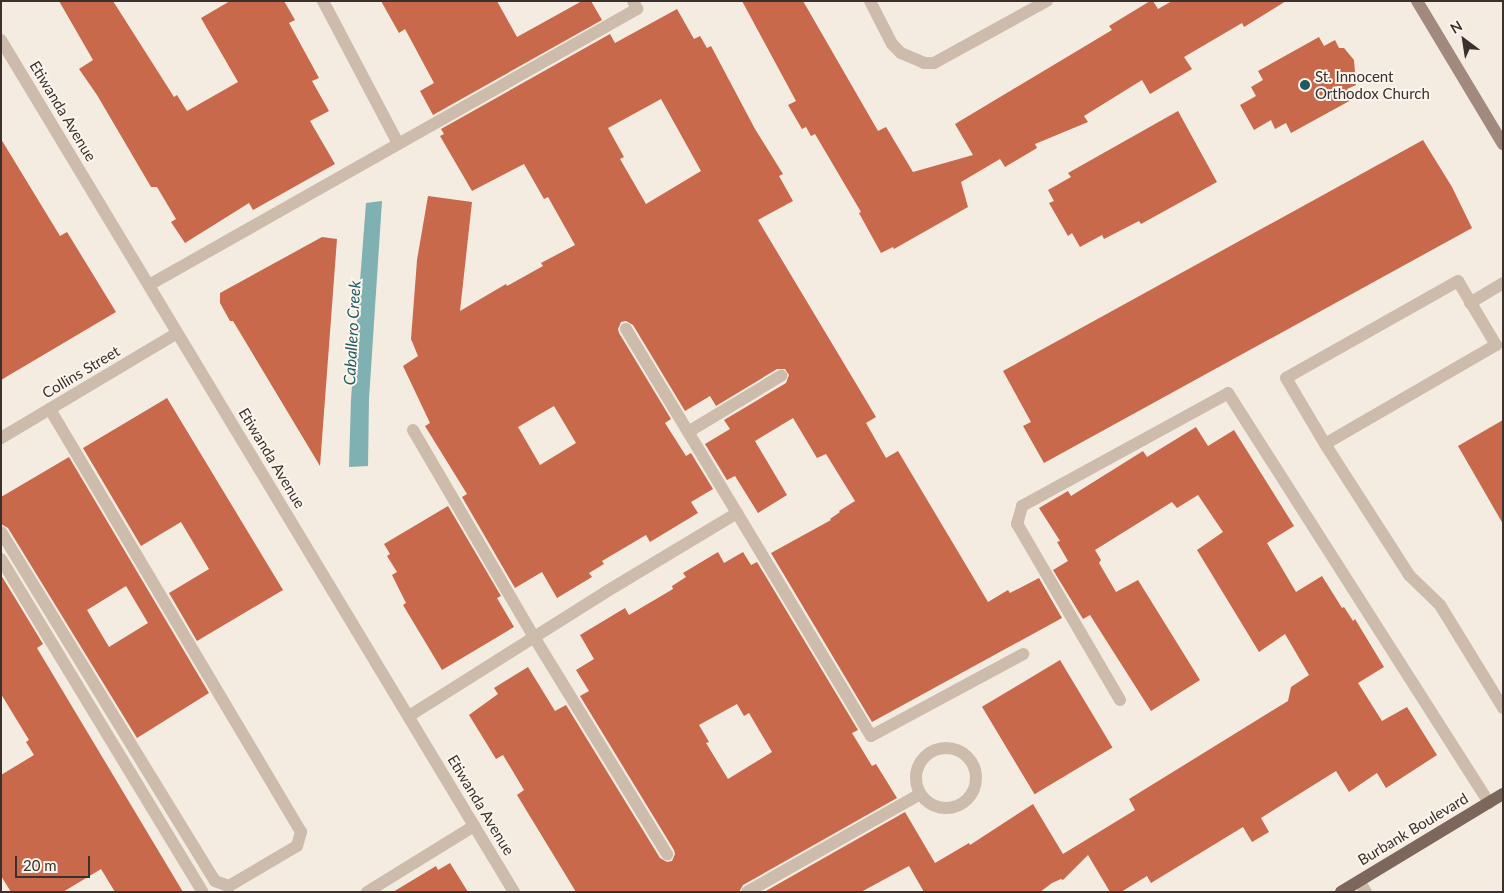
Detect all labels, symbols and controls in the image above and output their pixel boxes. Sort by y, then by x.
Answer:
north arrow [1439,15,1489,65]
text: N [1447,17,1465,37]
street label: Etiwanda Avenue [26,57,100,165]
place label: St. Innocent Orthodox Church [1315,67,1430,102]
marker: St. Innocent Orthodox Church [1299,79,1311,91]
water label: Caballero Creek [340,280,364,386]
street label: Collins Street [39,342,123,402]
street label: Etiwanda Avenue [235,404,309,512]
street label: Etiwanda Avenue [444,751,518,859]
street label: Burbank Boulevard [1355,789,1471,869]
scale bar [18,846,92,878]
text: 20 m [23,856,57,874]

